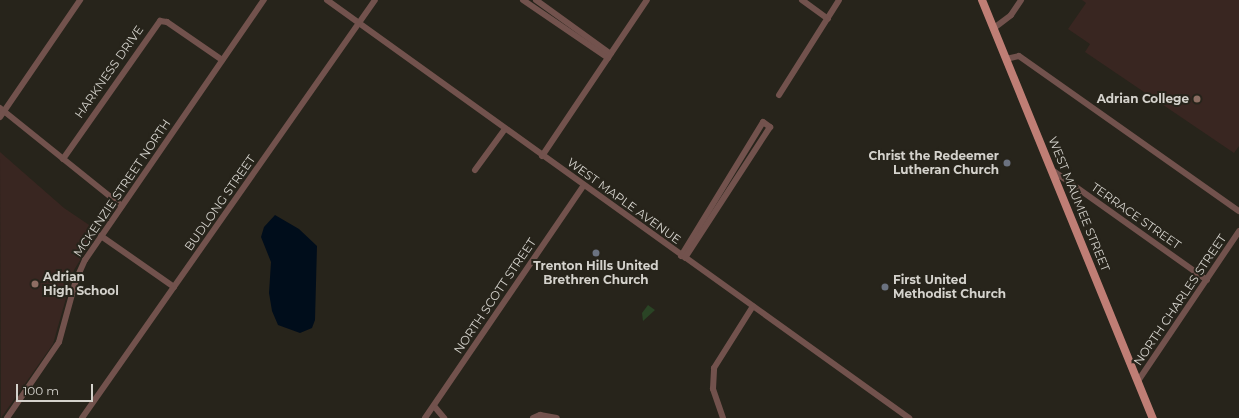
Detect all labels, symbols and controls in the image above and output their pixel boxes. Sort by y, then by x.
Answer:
street label: HARKNESS DRIVE [72,23,146,121]
place label: Adrian College [1097,92,1189,106]
marker: Adrian College [1192,94,1202,104]
street label: MCKENZIE STREET NORTH [71,116,173,260]
street label: WEST MAUMEE STREET [1045,134,1113,274]
place label: Christ the Redeemer Lutheran Church [869,149,999,177]
street label: BUDLONG STREET [182,152,258,254]
street label: WEST MAPLE AVENUE [564,155,684,247]
marker: Christ the Redeemer Lutheran Church [1002,158,1012,168]
street label: TERRACE STREET [1088,180,1184,252]
street label: NORTH CHARLES STREET [1131,232,1229,368]
street label: NORTH SCOTT STREET [451,235,539,357]
marker: Trenton Hills United Brethren Church [591,248,601,258]
place label: Trenton Hills United Brethren Church [533,259,659,287]
place label: Adrian High School [43,270,119,298]
place label: First United Methodist Church [893,273,1006,301]
marker: Adrian High School [30,279,40,289]
marker: First United Methodist Church [880,282,890,292]
scale bar [18,376,95,402]
text: 100 m [23,383,59,398]

